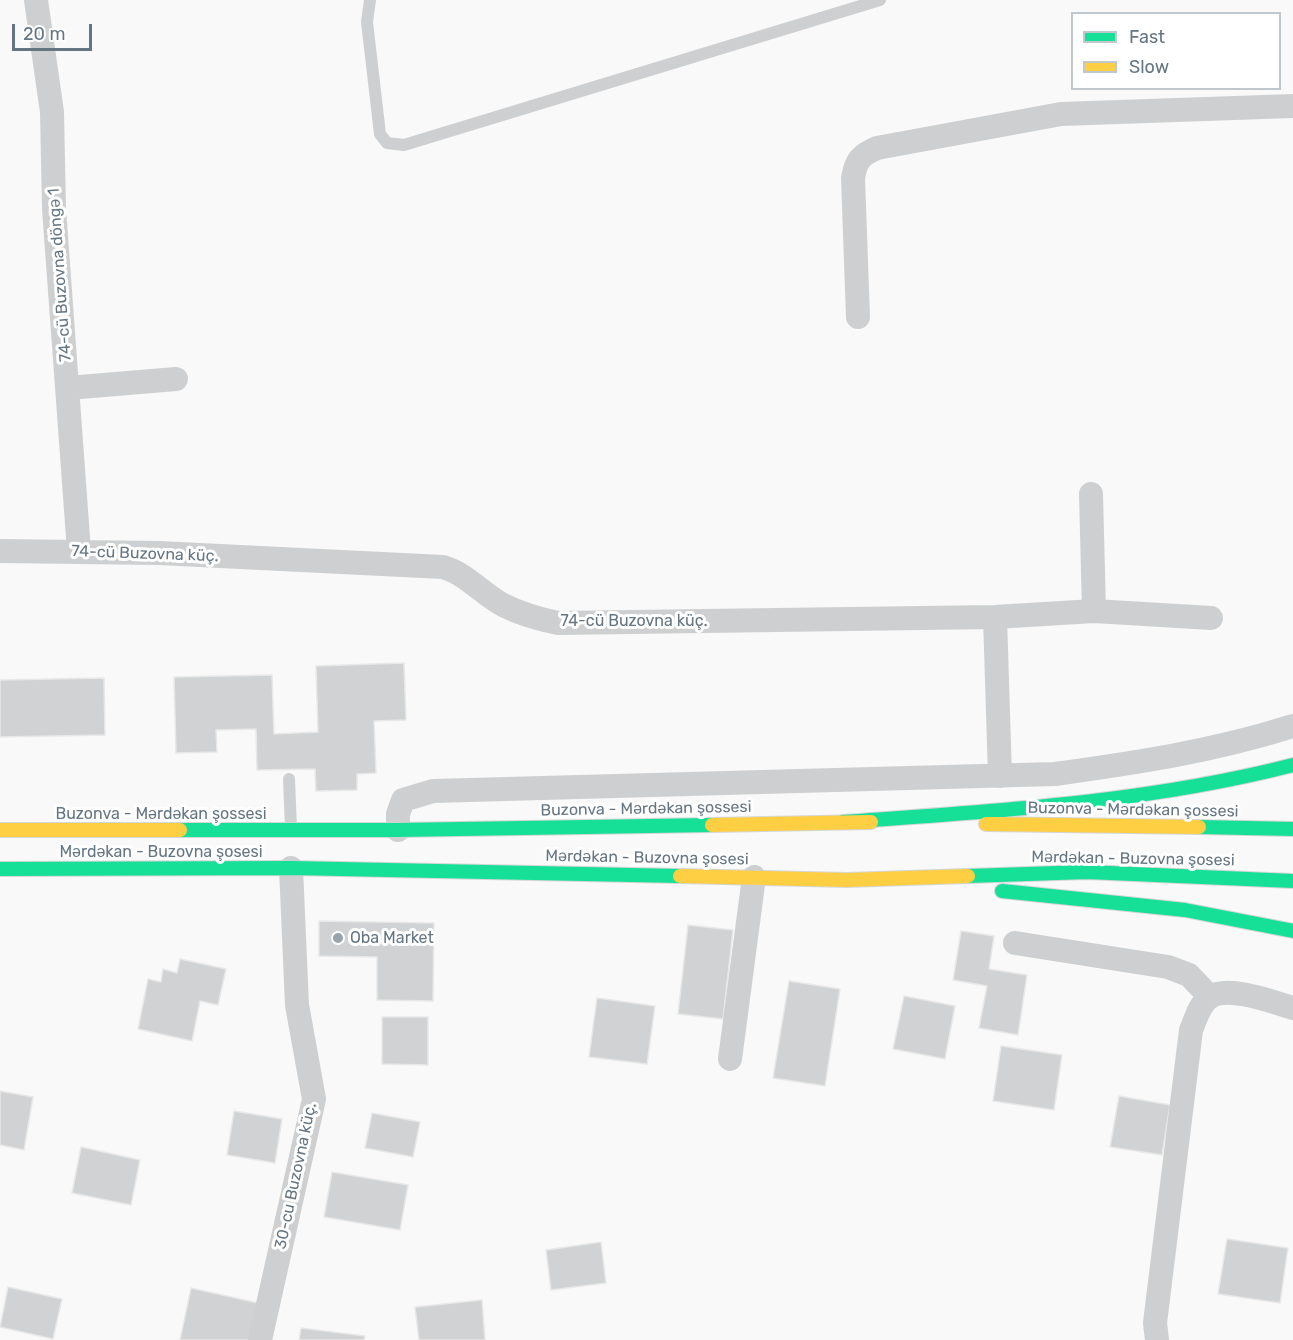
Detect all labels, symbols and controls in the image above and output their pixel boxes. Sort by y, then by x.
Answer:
scale bar [15,12,94,50]
legend [1071,12,1281,90]
text: 20 m [23,23,65,45]
text: Fast [1129,26,1165,48]
text: Slow [1129,56,1169,78]
street label: 74-cü Buzovna döngə 1 [44,188,76,362]
street label: 74-cü Buzovna küç. [71,542,219,566]
street label: 74-cü Buzovna küç. [560,611,708,631]
street label: Buzonva - Mərdəkan şossesi [540,798,752,820]
street label: Buzonva - Mərdəkan şossesi [1027,799,1239,821]
street label: Buzonva - Mərdəkan şossesi [55,804,267,824]
street label: Mərdəkan - Buzovna şosesi [59,842,263,862]
street label: Mərdəkan - Buzovna şosesi [545,847,749,869]
street label: Mərdəkan - Buzovna şosesi [1031,848,1235,870]
place label: Oba Market [350,928,434,948]
marker: Oba Market [331,931,345,945]
street label: 30-cu Buzovna küç. [271,1101,321,1251]

